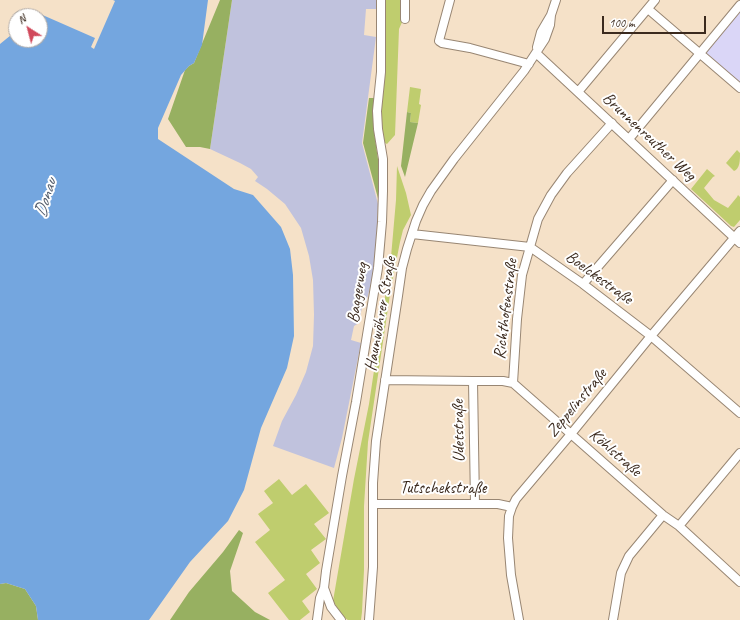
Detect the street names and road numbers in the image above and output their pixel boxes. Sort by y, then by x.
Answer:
street label: Brunnenreuther Weg [598,88,700,186]
street label: Boelckestraße [561,247,637,309]
street label: Haunwöhrer Straße [361,255,401,373]
street label: Richthofenstraße [490,258,522,360]
street label: Baggerweg [343,262,373,324]
street label: Zeppelinstraße [543,365,611,441]
street label: Udetstraße [448,399,470,463]
street label: Köhlstraße [585,425,645,481]
street label: Tutschekstraße [400,479,486,499]

